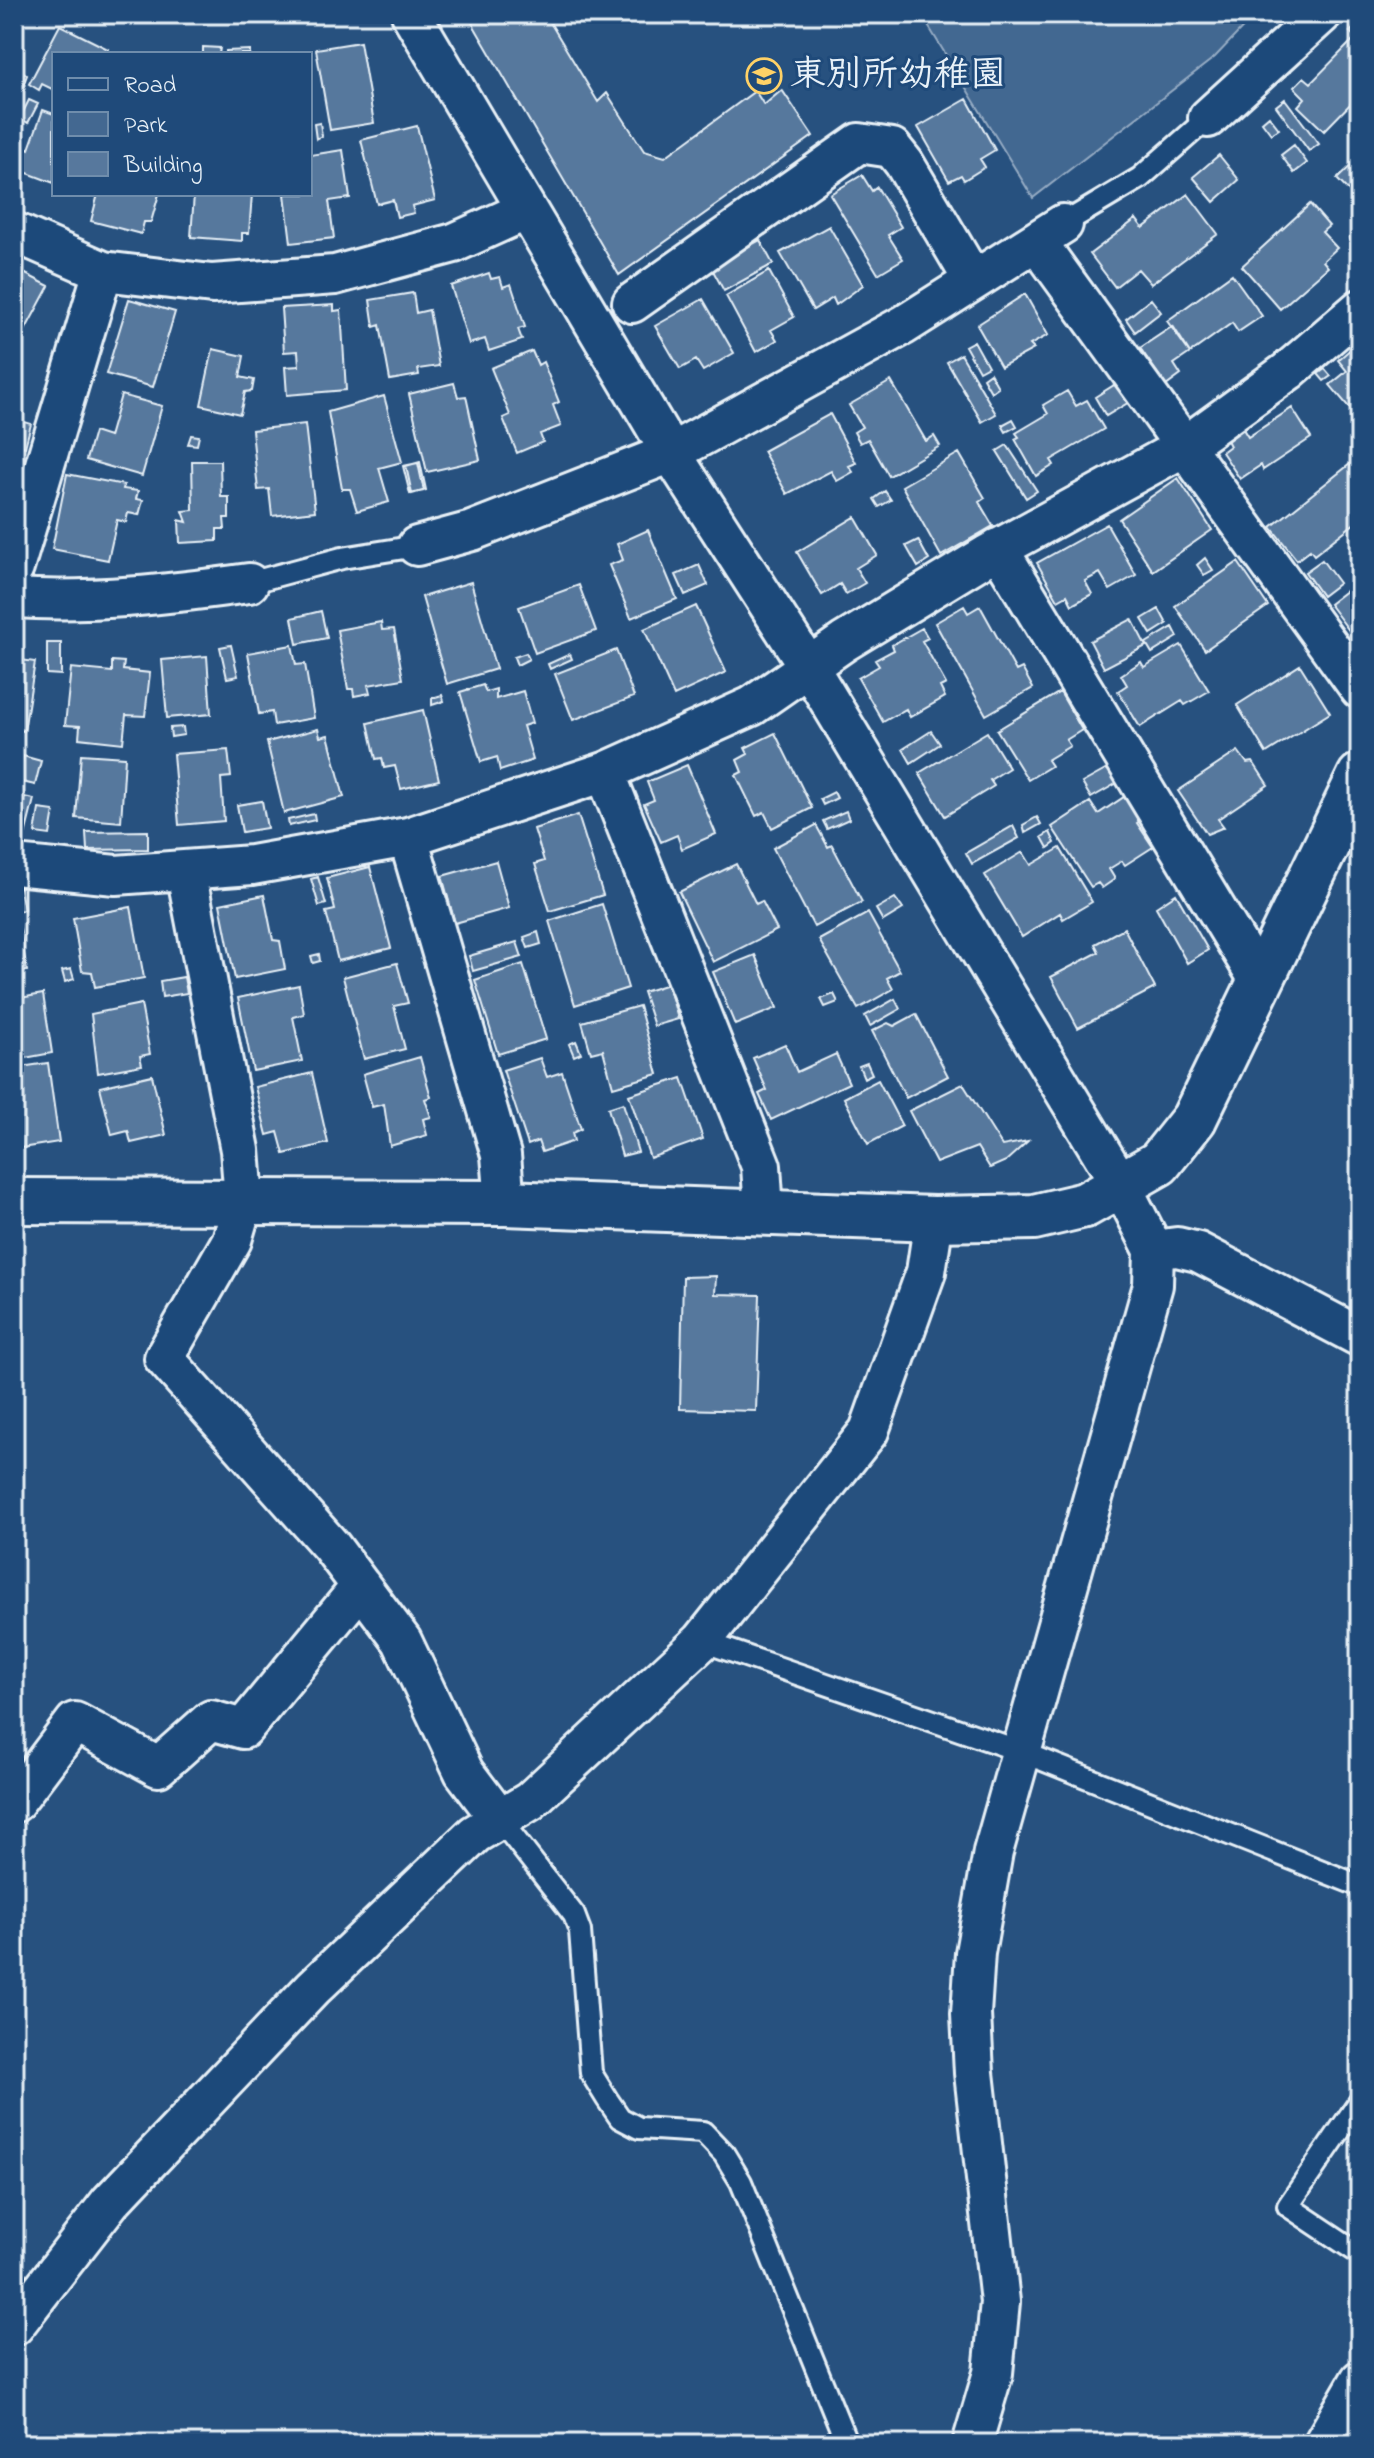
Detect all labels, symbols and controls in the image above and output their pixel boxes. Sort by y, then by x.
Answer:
place label: 東別所幼稚園 [790,50,1006,103]
legend [52,52,312,196]
school or university icon: 東別所幼稚園 [745,57,783,95]
text: Road [124,69,177,104]
text: Park [124,109,168,144]
text: Building [123,149,203,184]

